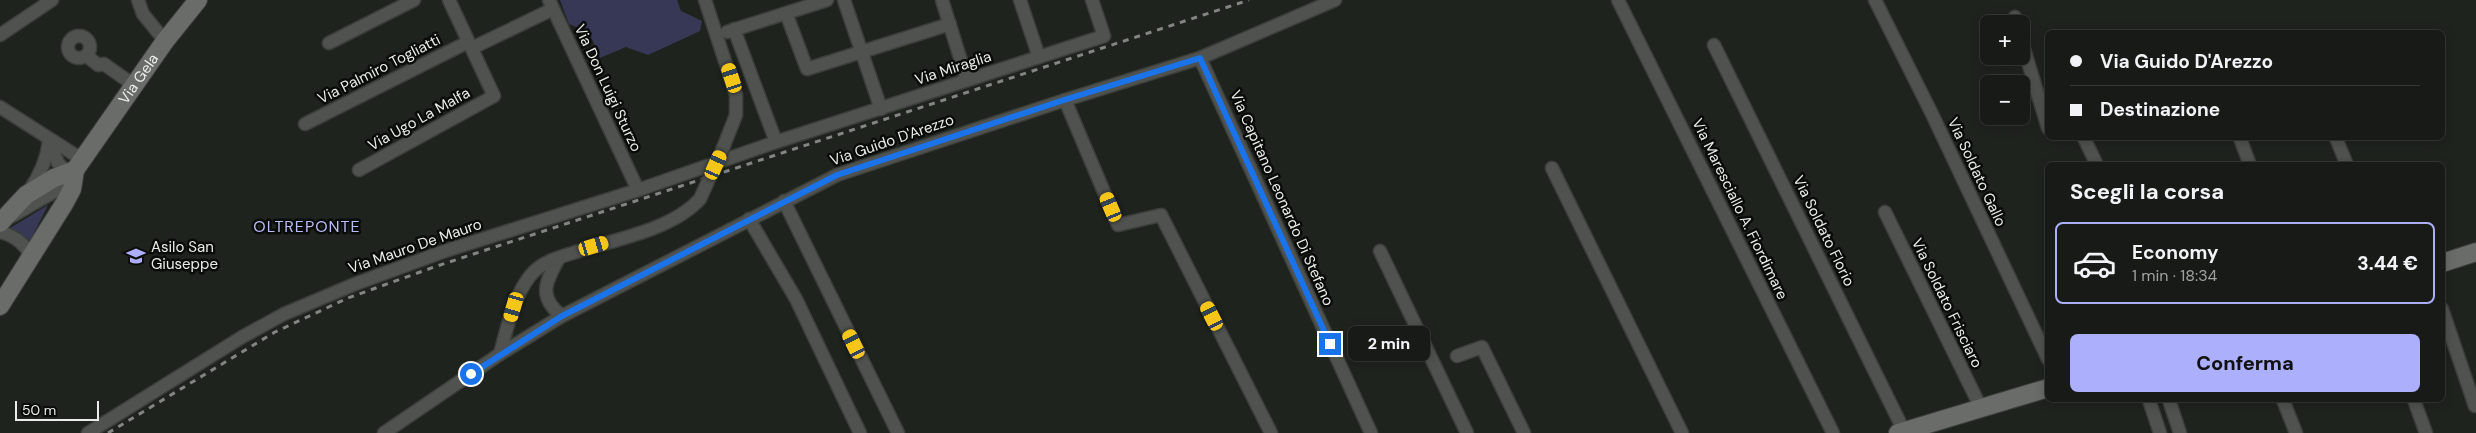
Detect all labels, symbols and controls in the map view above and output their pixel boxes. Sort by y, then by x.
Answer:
map controls [1980,15,2030,125]
button: + [1980,15,2030,65]
street label: Via Don Luigi Sturzo [570,21,646,155]
street label: Via Palmiro Togliatti [314,29,444,109]
street label: Via Miraglia [912,46,994,90]
text: Via Guido D'Arezzo [2100,49,2273,74]
street label: Via Gela [114,50,163,108]
car [720,61,743,95]
button: − [1980,75,2030,125]
street label: Via Ugo La Malfa [364,83,474,155]
street label: Via Capitano Leonardo Di Stefano [1225,87,1339,309]
text: Destinazione [2100,97,2220,122]
street label: Via Guido D'Arezzo [827,109,957,171]
street label: Via Soldato Gallo [1943,114,2011,230]
street label: Via Maresciallo A. Fiordimare [1687,115,1793,303]
car [703,148,728,182]
street label: Via Soldato Florio [1789,172,1860,290]
text: Scegli la corsa [2070,177,2224,206]
car [1098,190,1123,224]
street label: Via Mauro De Mauro [346,214,484,278]
district label: OLTREPONTE [253,216,361,237]
car [577,234,610,258]
street label: Via Soldato Frisciaro [1907,235,1987,371]
place label: Asilo San Giuseppe [151,237,218,274]
text: Economy [2132,240,2219,265]
icon: car [2072,241,2117,286]
school or university icon: Asilo San Giuseppe [125,245,147,267]
text: 3.44 € [2357,251,2418,276]
text: 1 min · 18:34 [2132,265,2217,286]
car [502,291,525,323]
car [1198,299,1225,333]
callout: 2 min [1348,326,1430,362]
car [840,327,867,361]
route end [1319,333,1341,355]
text: 2 min [1368,333,1410,354]
button: Conferma [2070,334,2420,392]
route start [460,363,482,385]
scale bar [15,398,99,421]
text: 50 m [22,401,56,419]

